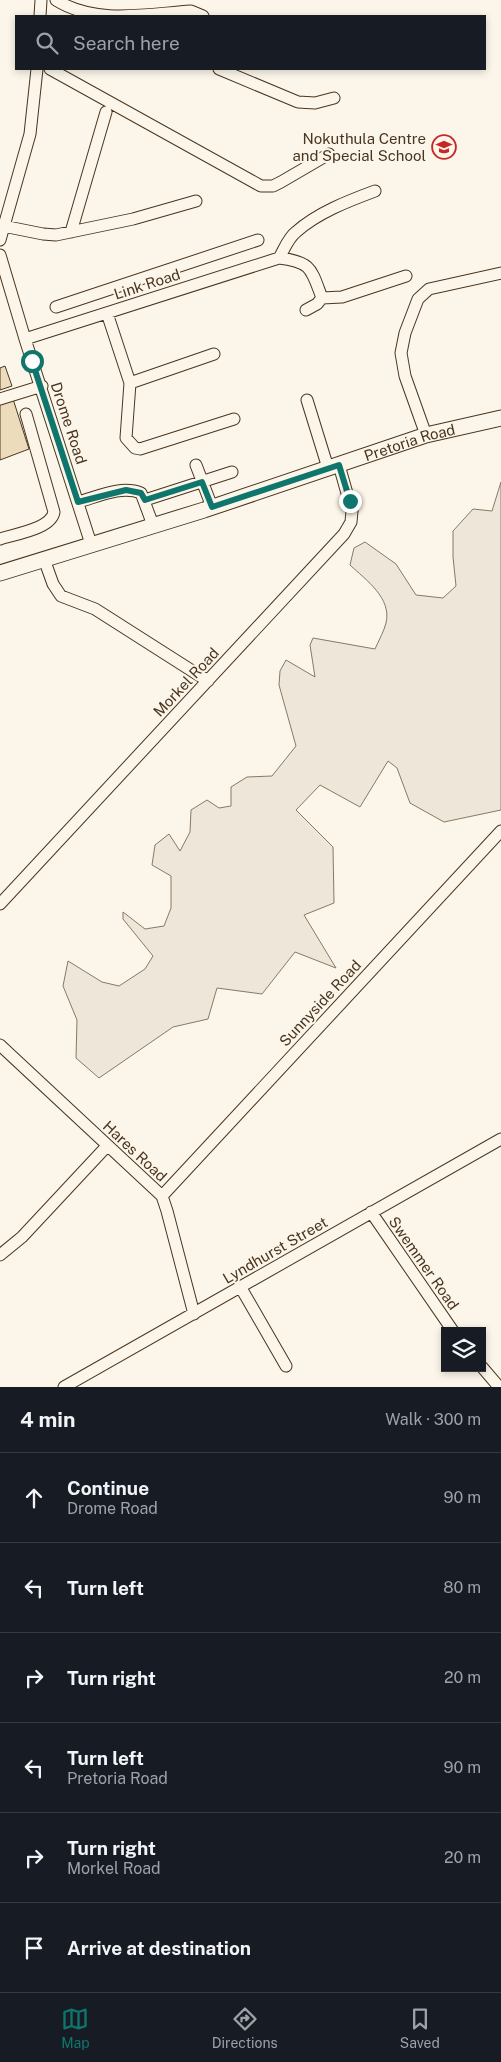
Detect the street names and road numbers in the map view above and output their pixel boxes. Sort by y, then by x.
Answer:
street label: Link Road [112,265,182,303]
street label: Drome Road [48,380,90,466]
street label: Pretoria Road [362,420,457,464]
street label: Morkel Road [150,644,222,720]
street label: Sunnyside Road [276,956,364,1050]
street label: Hares Road [100,1117,170,1185]
street label: Lyndhurst Street [220,1213,330,1287]
street label: Swemmer Road [386,1213,462,1313]

